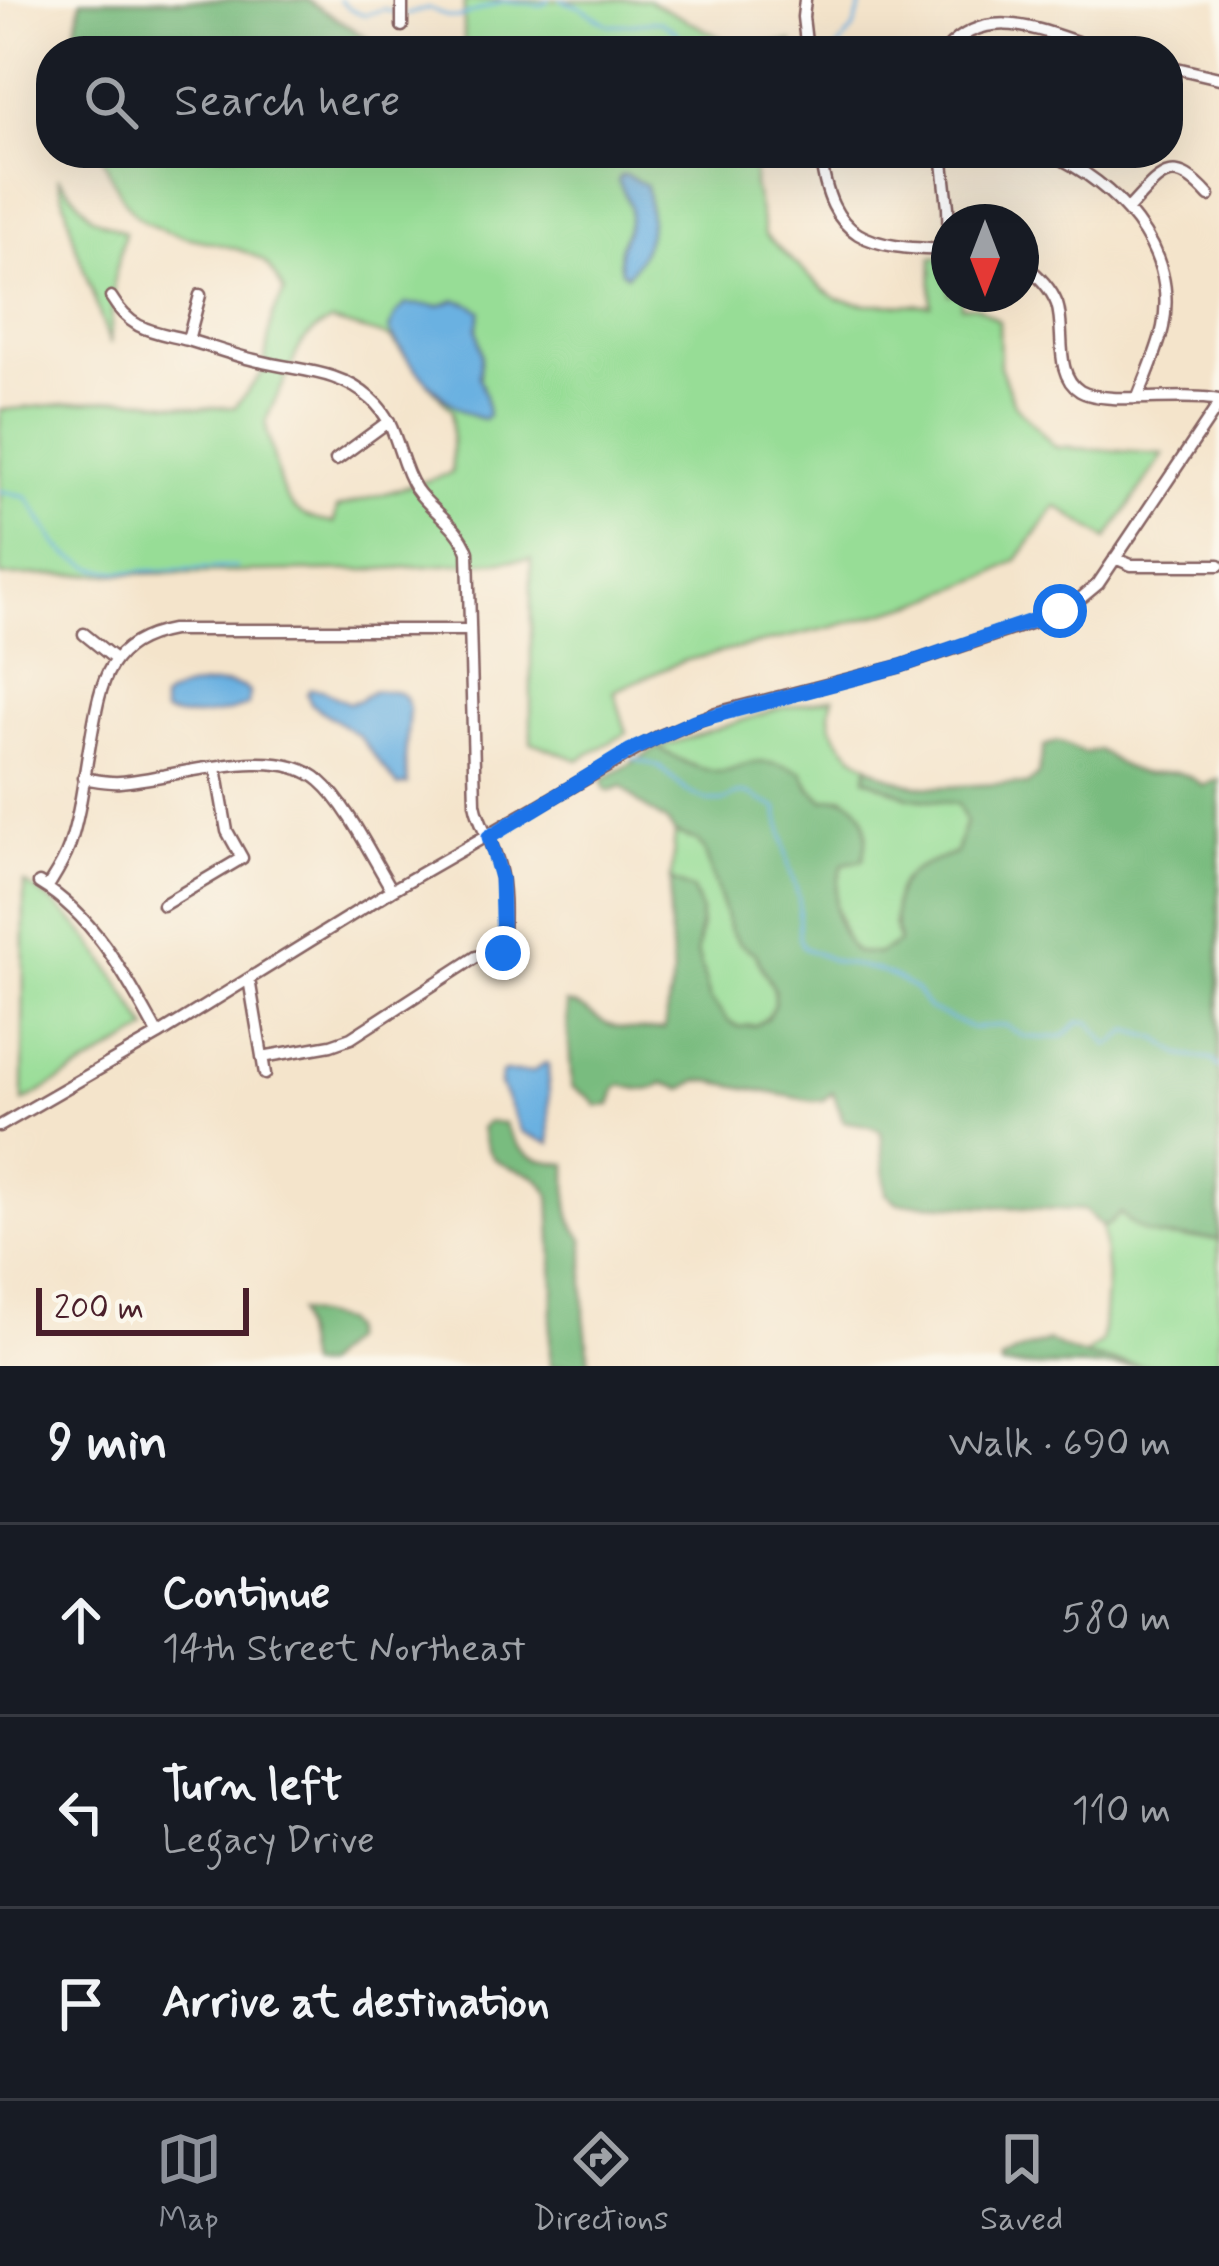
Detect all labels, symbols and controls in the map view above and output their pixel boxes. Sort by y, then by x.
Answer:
search box [36,36,1183,168]
icon: search [78,69,144,135]
text: Search here [174,73,401,132]
north arrow [931,204,1039,312]
route start [1033,584,1087,638]
route end [476,926,530,980]
scale bar [36,1282,249,1335]
text: 200 m [54,1287,144,1331]
text: 9 min [48,1411,168,1477]
text: Walk · 690 m [949,1419,1171,1470]
text: Continue [162,1565,330,1624]
icon: ahead [48,1587,114,1653]
text: 580 m [1061,1594,1171,1645]
text: 14th Street Northeast [162,1624,526,1675]
text: Turn left [162,1757,342,1816]
icon: left [48,1779,114,1845]
text: 110 m [1072,1786,1171,1837]
text: Legacy Drive [162,1816,375,1867]
icon: arrive [48,1971,114,2037]
text: Arrive at destination [162,1974,550,2033]
tab: Map [156,2126,222,2242]
tab: Directions [533,2126,669,2242]
tab: Saved [980,2126,1063,2242]

